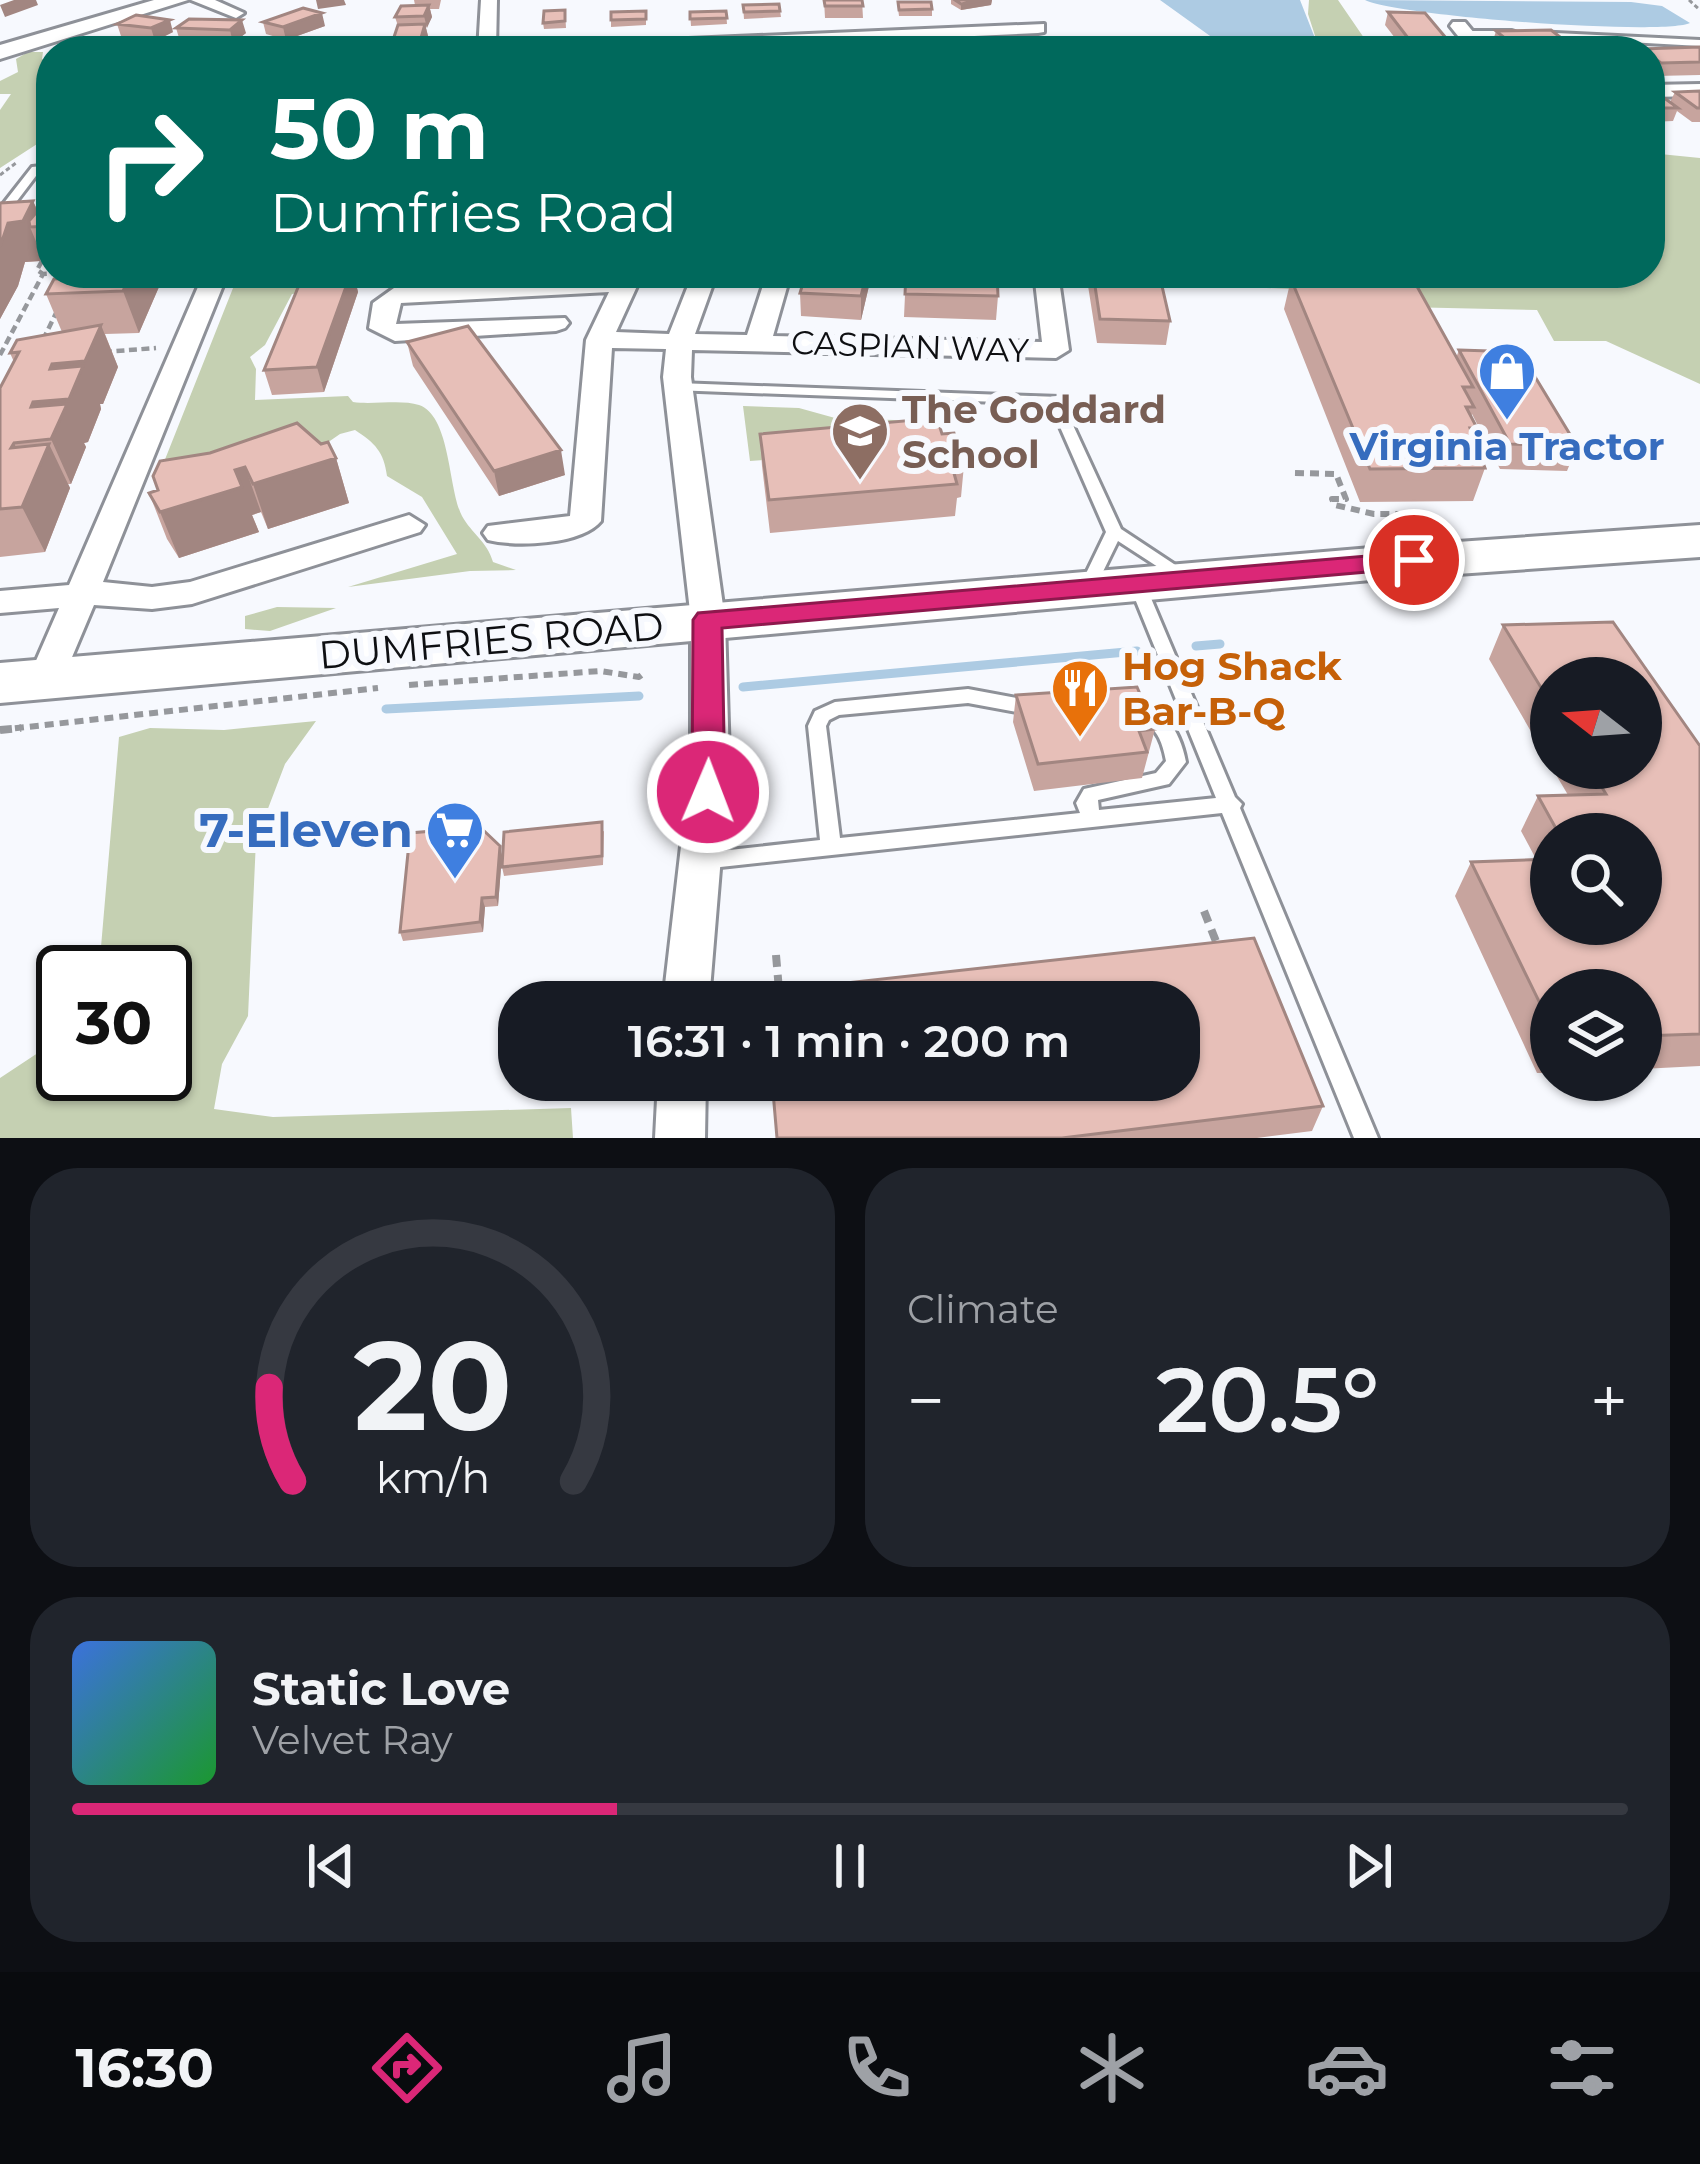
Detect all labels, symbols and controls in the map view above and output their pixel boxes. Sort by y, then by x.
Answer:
text: 50 m [270,78,489,180]
icon: right [72,84,228,240]
text: Dumfries Road [270,180,677,246]
street label: CASPIAN WAY [790,322,1030,370]
shop icon: Virginia Tractor [1476,340,1538,422]
place label: The Goddard School [902,385,1166,478]
school or university icon: The Goddard School [829,400,891,482]
place label: Virginia Tractor [1348,422,1665,470]
pin [1363,509,1465,611]
icon: arrive [1381,527,1447,593]
street label: DUMFRIES ROAD [317,601,665,679]
place label: Hog Shack Bar-B-Q [1122,642,1342,735]
restaurant icon: Hog Shack Bar-B-Q [1049,657,1111,739]
north arrow [1530,657,1662,789]
map controls [1530,657,1662,1101]
position arrow [645,729,771,855]
supermarket icon: 7-Eleven [424,799,486,881]
place label: 7-Eleven [199,801,413,859]
button: search [1530,813,1662,945]
speed limit sign: 30 [36,945,192,1101]
button: layers [1530,969,1662,1101]
text: 16:31 · 1 min · 200 m [628,1013,1070,1068]
text: Climate [907,1285,1059,1333]
text: 20 [353,1309,512,1461]
text: 20.5° [1156,1345,1379,1455]
text: − [907,1360,945,1441]
text: + [1590,1360,1628,1441]
text: km/h [375,1450,490,1503]
text: Static Love [252,1661,510,1716]
text: Velvet Ray [252,1716,453,1764]
icon: previous [298,1833,364,1899]
icon: pause [817,1833,883,1899]
icon: next [1336,1833,1402,1899]
icon: directions [365,2026,449,2110]
icon: music [600,2026,684,2110]
icon: phone [835,2026,919,2110]
icon: climate [1070,2026,1154,2110]
icon: car [1305,2026,1389,2110]
icon: filters [1540,2026,1624,2110]
text: 16:30 [76,2035,214,2101]

